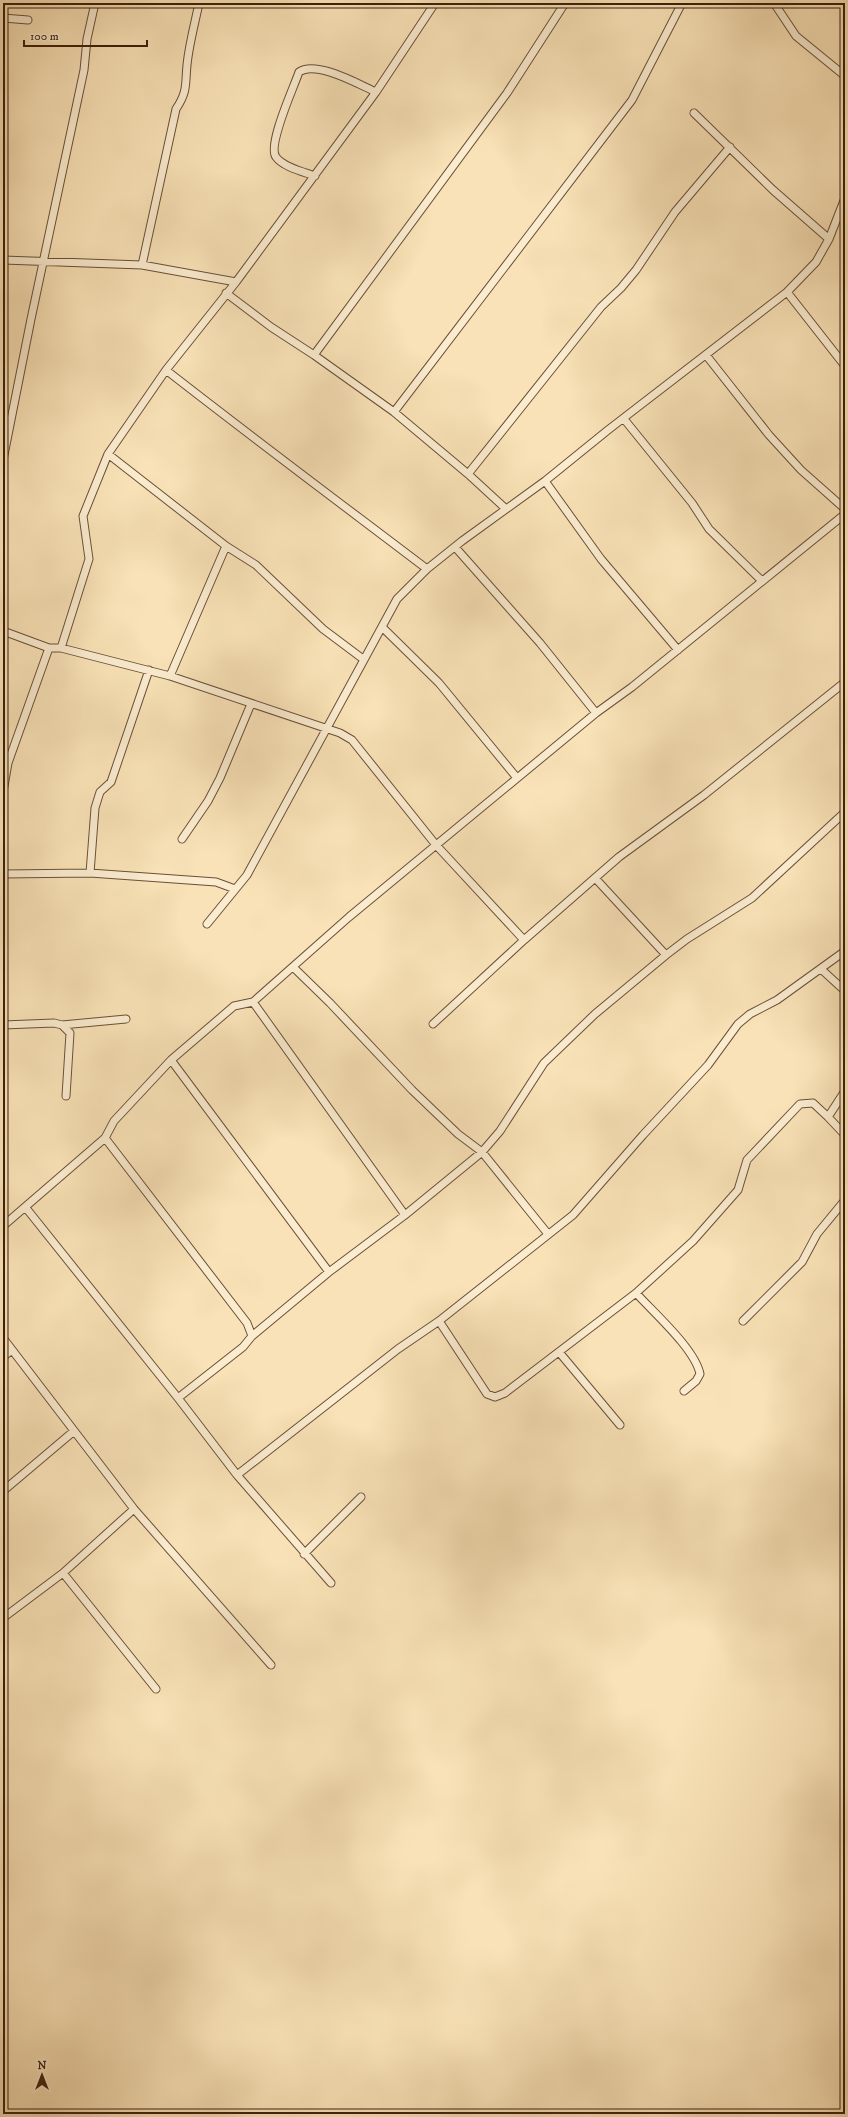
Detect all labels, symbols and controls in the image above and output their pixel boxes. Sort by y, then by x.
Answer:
scale bar [24,22,147,48]
text: 100 m [30,29,59,44]
north arrow [22,2055,62,2095]
text: N [37,2059,47,2073]

